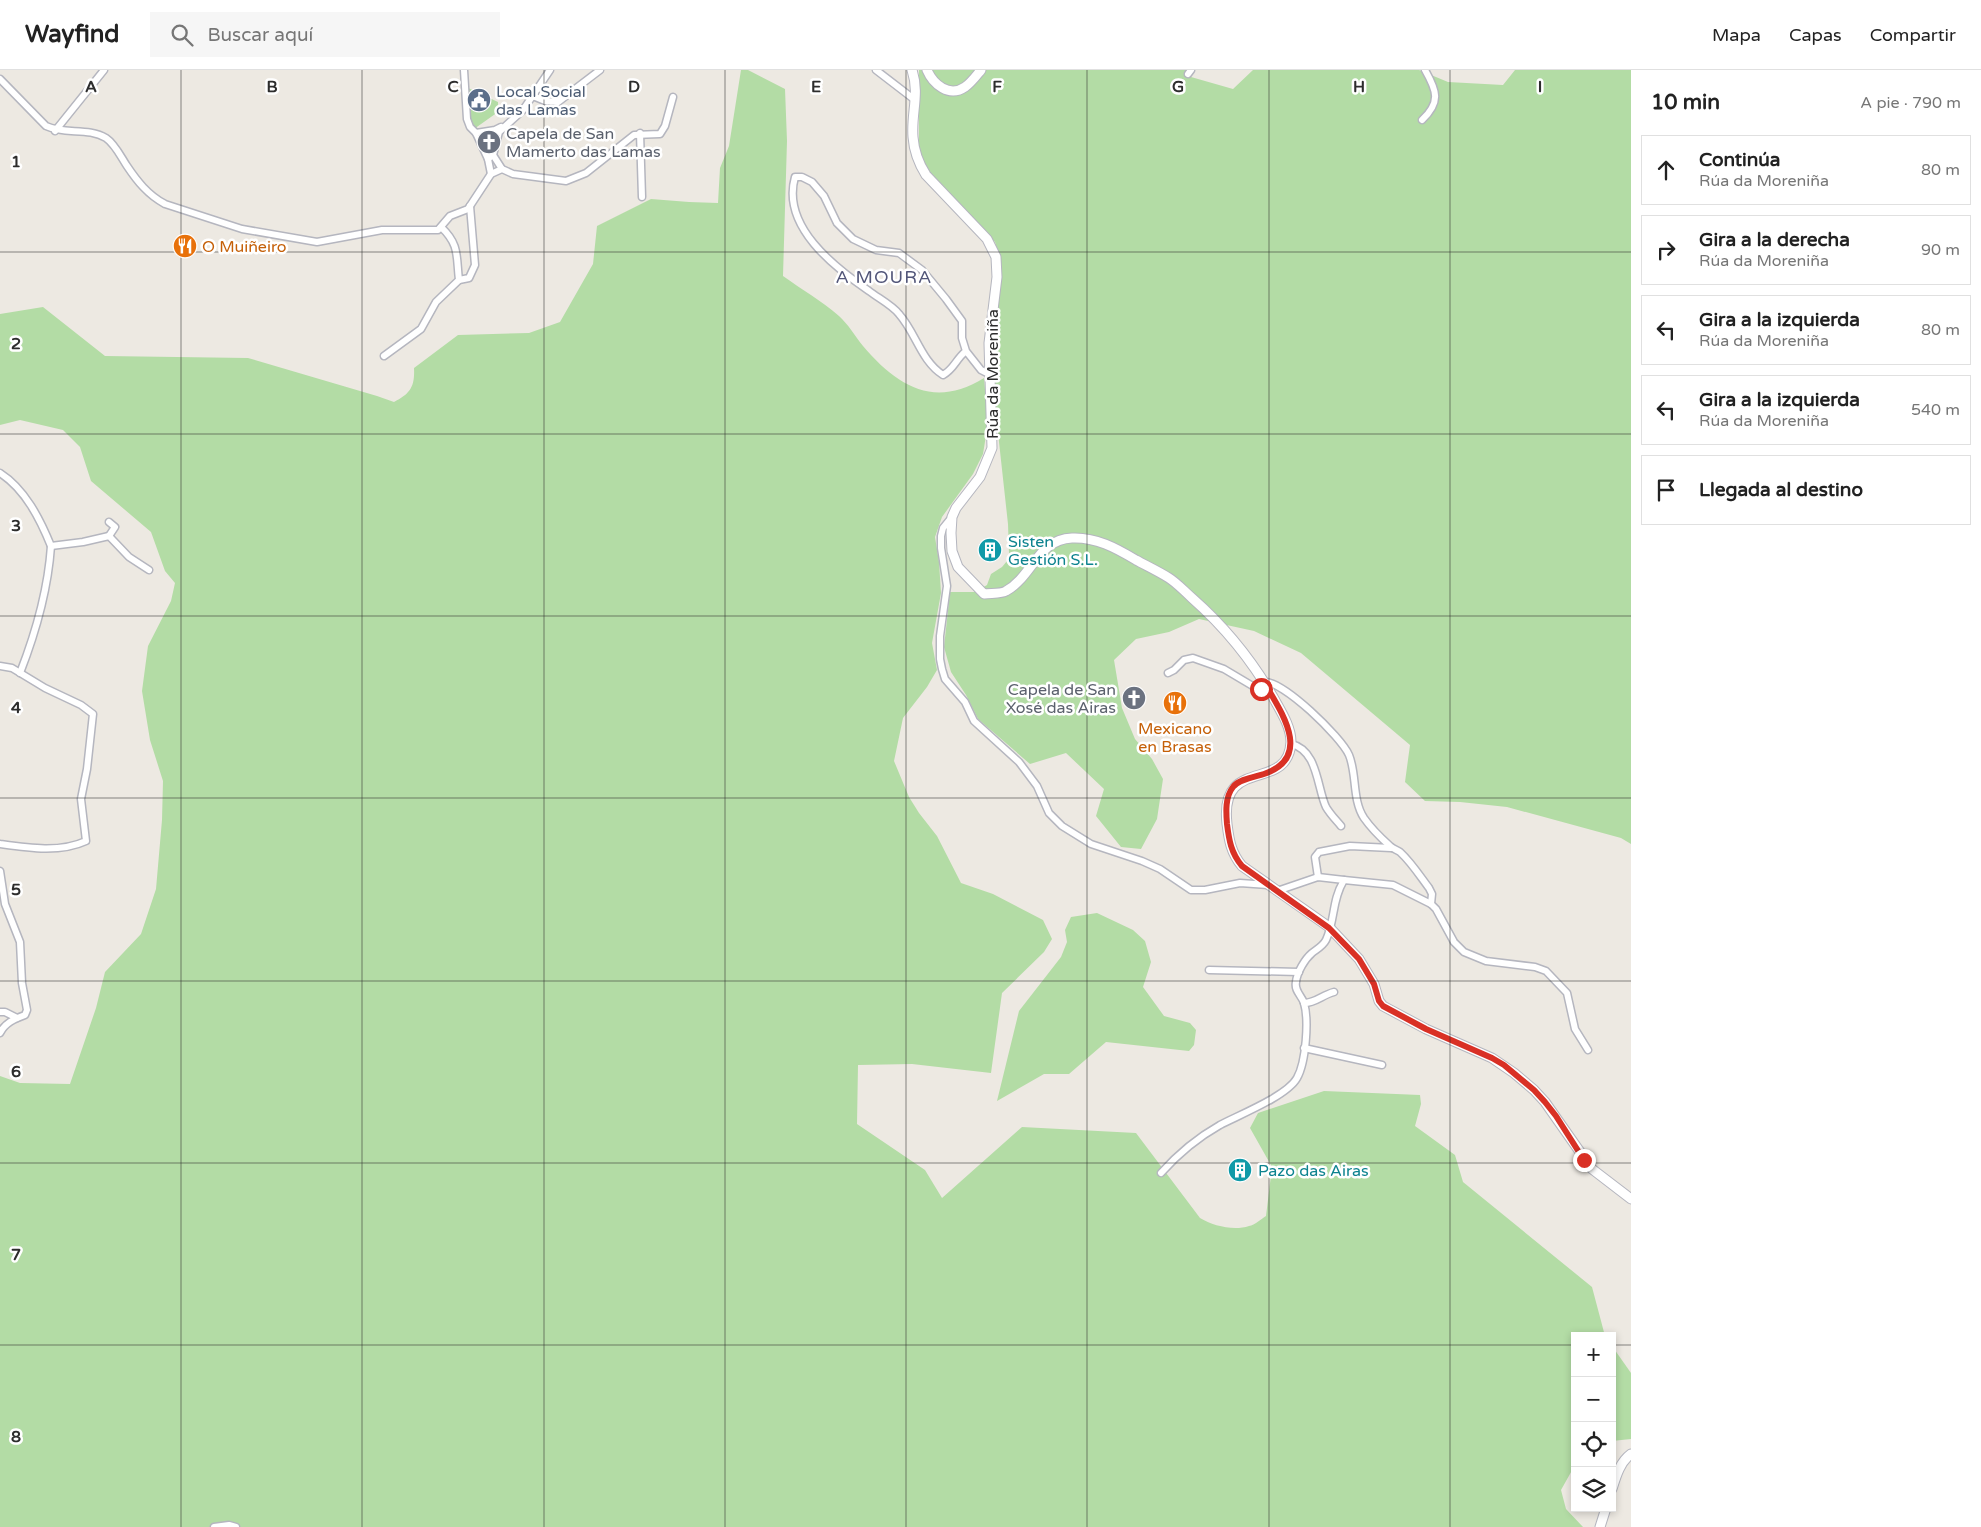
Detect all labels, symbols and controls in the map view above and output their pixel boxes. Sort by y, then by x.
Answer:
search box [150,12,500,57]
text: Wayfind [25,20,120,49]
icon: search [168,21,196,49]
text: Buscar aquí [208,24,313,46]
text: Mapa [1712,24,1761,46]
text: Capas [1789,24,1842,46]
text: Compartir [1870,24,1956,46]
text: A [85,77,97,97]
text: B [266,77,278,97]
text: C [447,77,459,97]
text: D [628,77,640,97]
text: E [811,77,821,97]
text: F [992,77,1002,97]
text: G [1172,77,1184,97]
text: H [1353,77,1365,97]
text: I [1538,77,1542,97]
place label: Local Social das Lamas [496,82,586,120]
public building icon: Local Social das Lamas [466,87,492,113]
text: 10 min [1651,90,1720,115]
text: A pie · 790 m [1860,93,1961,113]
place label: Capela de San Mamerto das Lamas [506,124,661,162]
church icon: Capela de San Mamerto das Lamas [476,129,502,155]
text: Continúa [1699,149,1781,171]
text: 1 [11,152,21,172]
icon: ahead [1652,156,1680,184]
text: 80 m [1921,160,1960,180]
text: Rúa da Moreniña [1699,171,1829,191]
text: Gira a la derecha [1699,229,1850,251]
restaurant icon: O Muiñeiro [172,233,198,259]
icon: right [1652,236,1680,264]
place label: O Muiñeiro [202,237,287,257]
text: 90 m [1921,240,1960,260]
text: Rúa da Moreniña [1699,251,1829,271]
district label: A MOURA [836,266,933,288]
street label: Rúa da Moreniña [983,309,1003,439]
text: Gira a la izquierda [1699,309,1860,331]
icon: left [1652,316,1680,344]
text: 80 m [1921,320,1960,340]
text: Rúa da Moreniña [1699,331,1829,351]
text: 2 [11,334,21,354]
text: Gira a la izquierda [1699,389,1860,411]
icon: left [1652,396,1680,424]
text: 540 m [1911,400,1960,420]
text: Rúa da Moreniña [1699,411,1829,431]
icon: arrive [1652,476,1680,504]
text: Llegada al destino [1699,479,1863,501]
text: 3 [11,516,21,536]
place label: Sisten Gestión S.L. [1008,532,1098,570]
building icon: Sisten Gestión S.L. [977,537,1003,563]
route start [1250,678,1273,701]
place label: Capela de San Xosé das Airas [1006,680,1116,718]
church icon: Capela de San Xosé das Airas [1121,685,1147,711]
restaurant icon: Mexicano en Brasas [1162,690,1188,716]
text: 4 [11,698,21,718]
place label: Mexicano en Brasas [1138,719,1212,757]
text: 5 [11,880,21,900]
text: 6 [11,1062,21,1082]
route end [1573,1149,1596,1172]
building icon: Pazo das Airas [1227,1157,1253,1183]
place label: Pazo das Airas [1258,1161,1369,1181]
text: 7 [11,1245,21,1265]
map controls [1571,1332,1616,1512]
button: + [1571,1332,1616,1377]
button: − [1571,1377,1616,1422]
button: locate [1571,1422,1616,1467]
text: 8 [11,1427,21,1447]
button: layers [1571,1467,1616,1512]

